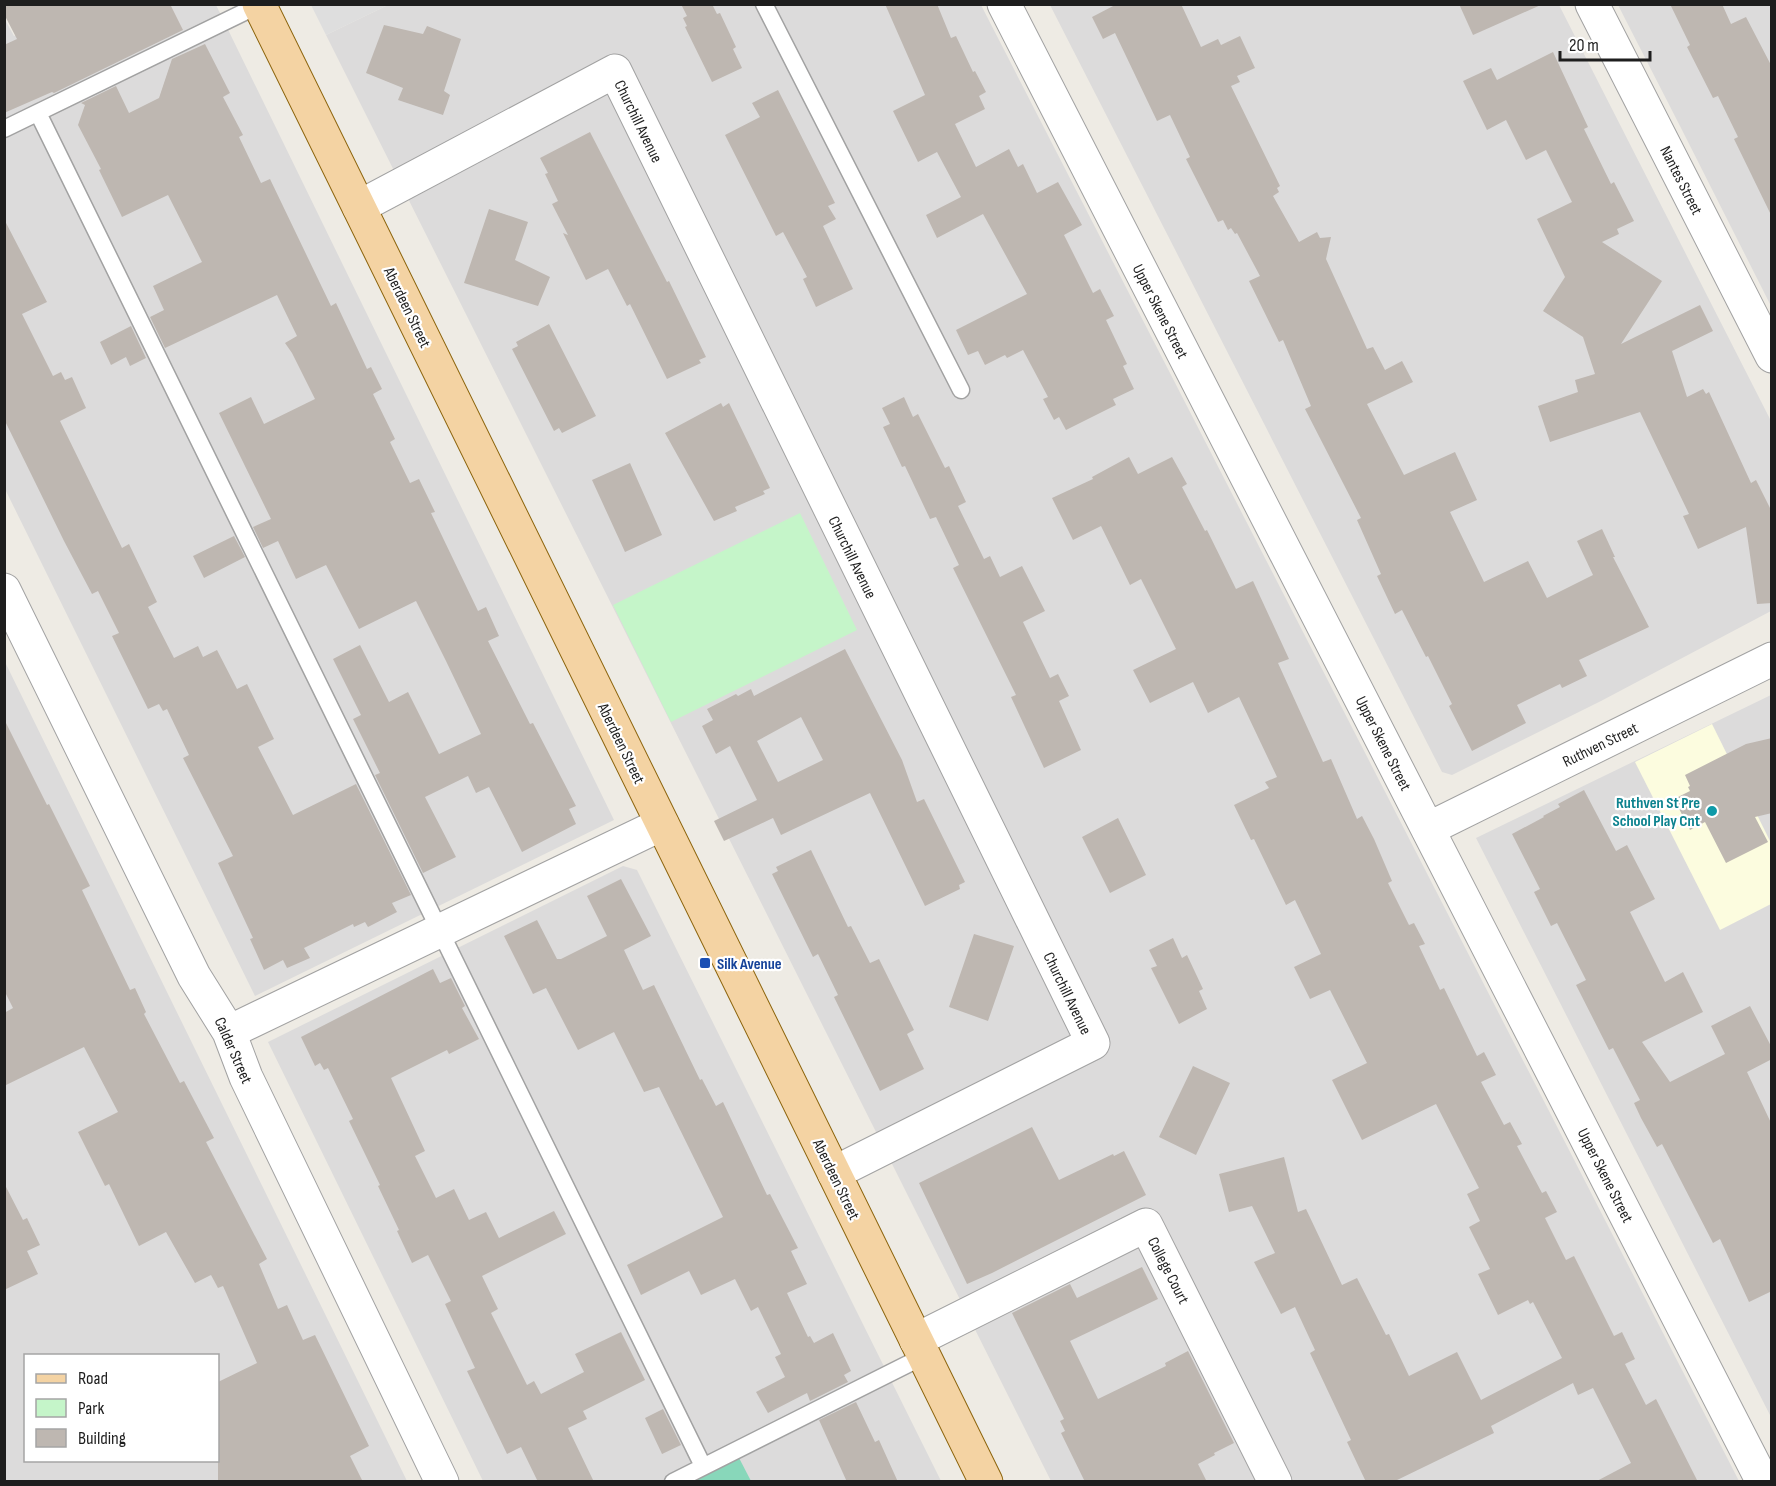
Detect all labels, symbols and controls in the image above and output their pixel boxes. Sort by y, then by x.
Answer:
scale bar [1560,24,1650,62]
text: 20 m [1569,35,1599,56]
street label: Churchill Avenue [609,77,666,166]
street label: Nantes Street [1655,143,1706,218]
street label: Upper Skene Street [1128,261,1192,362]
street label: Aberdeen Street [379,263,434,351]
street label: Churchill Avenue [823,513,880,602]
street label: Upper Skene Street [1351,693,1415,794]
street label: Aberdeen Street [593,699,648,787]
street label: Ruthven Street [1560,719,1642,772]
place label: Ruthven St Pre School Play Cnt [1613,794,1700,831]
marker: Ruthven St Pre School Play Cnt [1705,804,1719,818]
street label: Churchill Avenue [1038,949,1095,1038]
place label: Silk Avenue [717,955,782,974]
marker: Silk Avenue [698,956,712,970]
street label: Calder Street [210,1014,256,1087]
street label: Upper Skene Street [1573,1125,1637,1226]
street label: Aberdeen Street [808,1135,863,1223]
street label: College Court [1143,1234,1193,1307]
legend [24,1354,219,1462]
text: Road [78,1368,108,1389]
text: Park [78,1398,104,1419]
text: Building [78,1428,126,1449]

